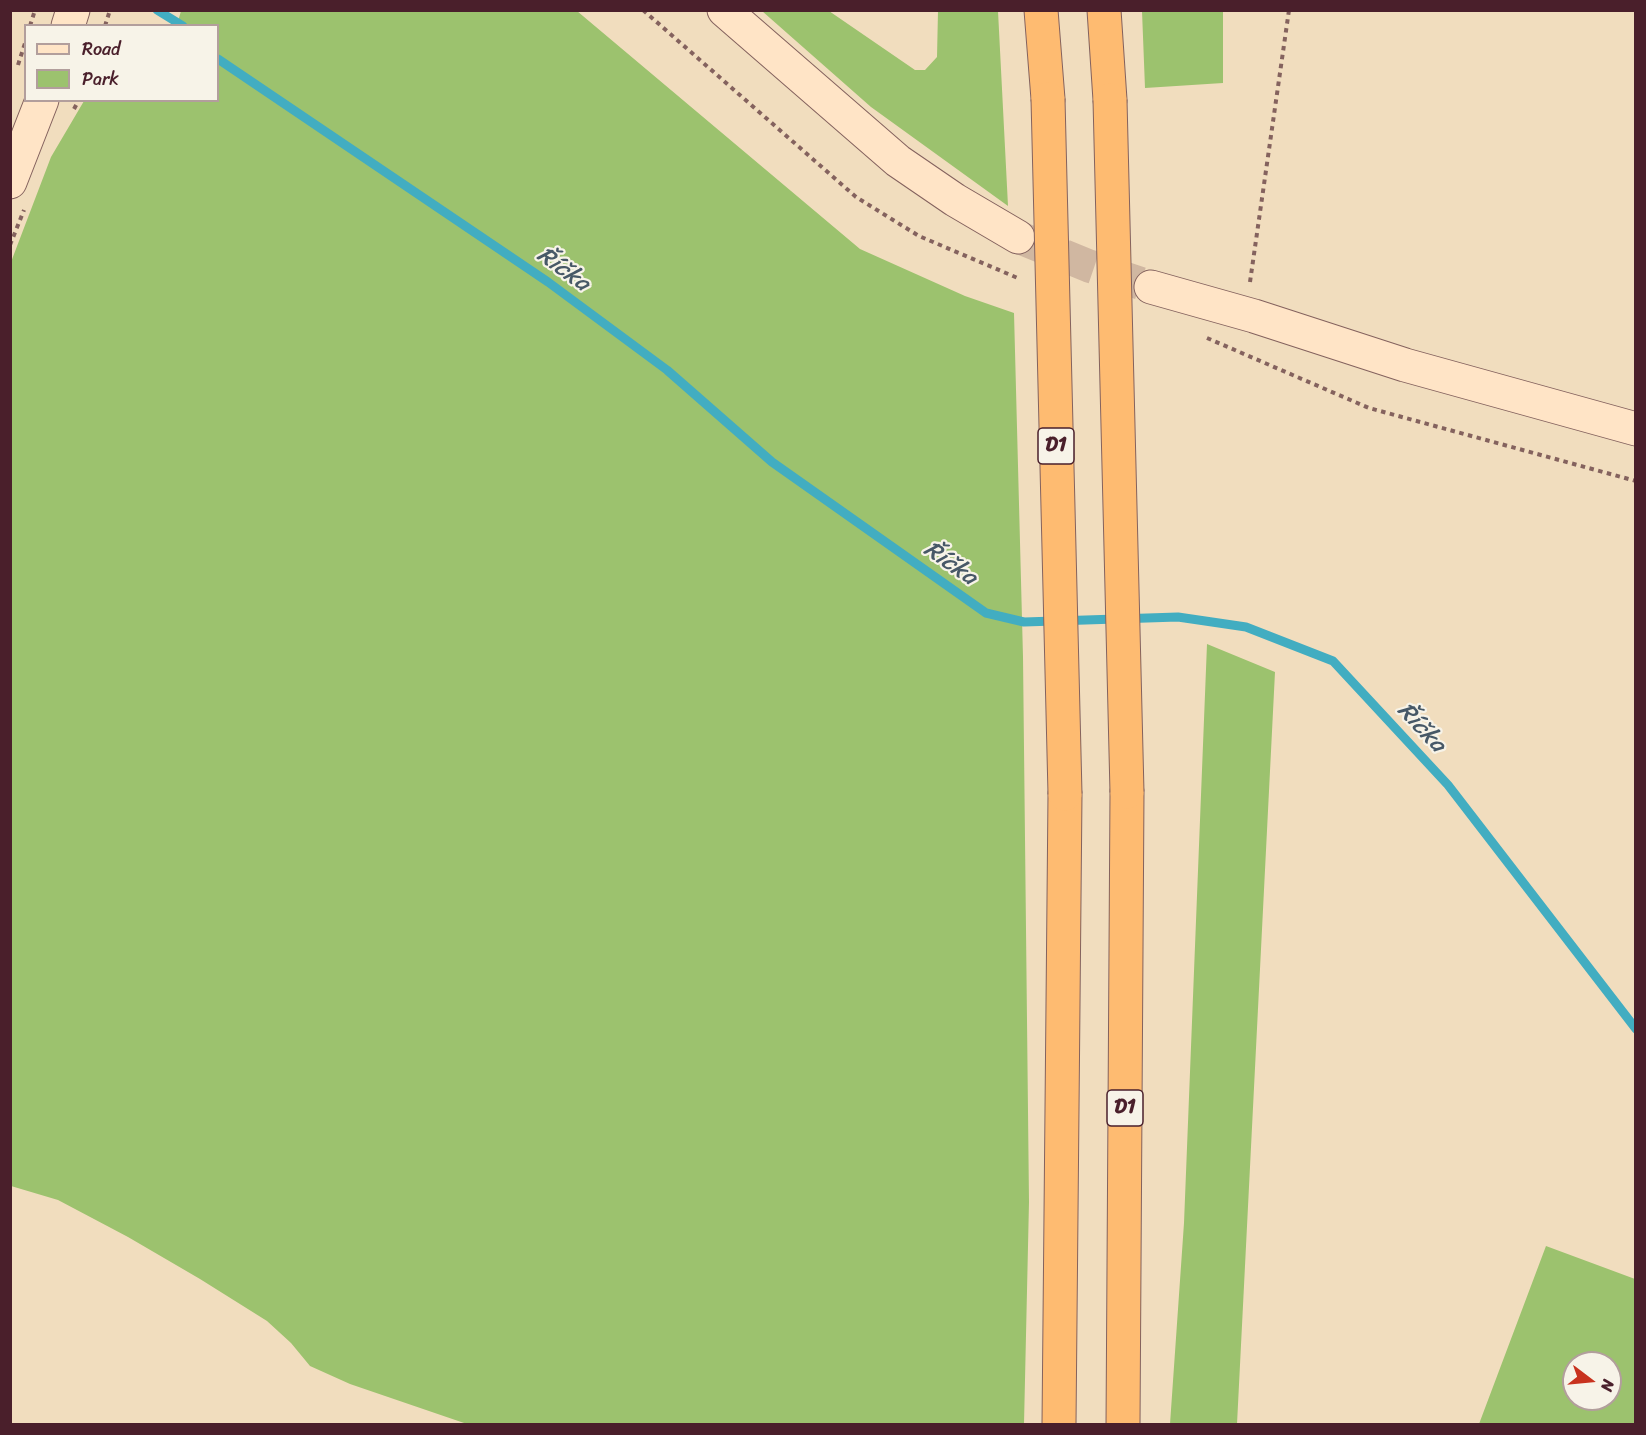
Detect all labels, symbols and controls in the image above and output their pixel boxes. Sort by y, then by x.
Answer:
legend [24,24,219,102]
text: Road [82,33,121,65]
text: Park [82,63,119,95]
water label: Říčka [531,241,595,299]
road number: D1 [1038,428,1074,464]
water label: Říčka [918,536,982,592]
water label: Říčka [1391,697,1451,759]
road number: D1 [1107,1090,1143,1126]
north arrow [1562,1351,1622,1411]
text: N [1592,1376,1623,1395]

